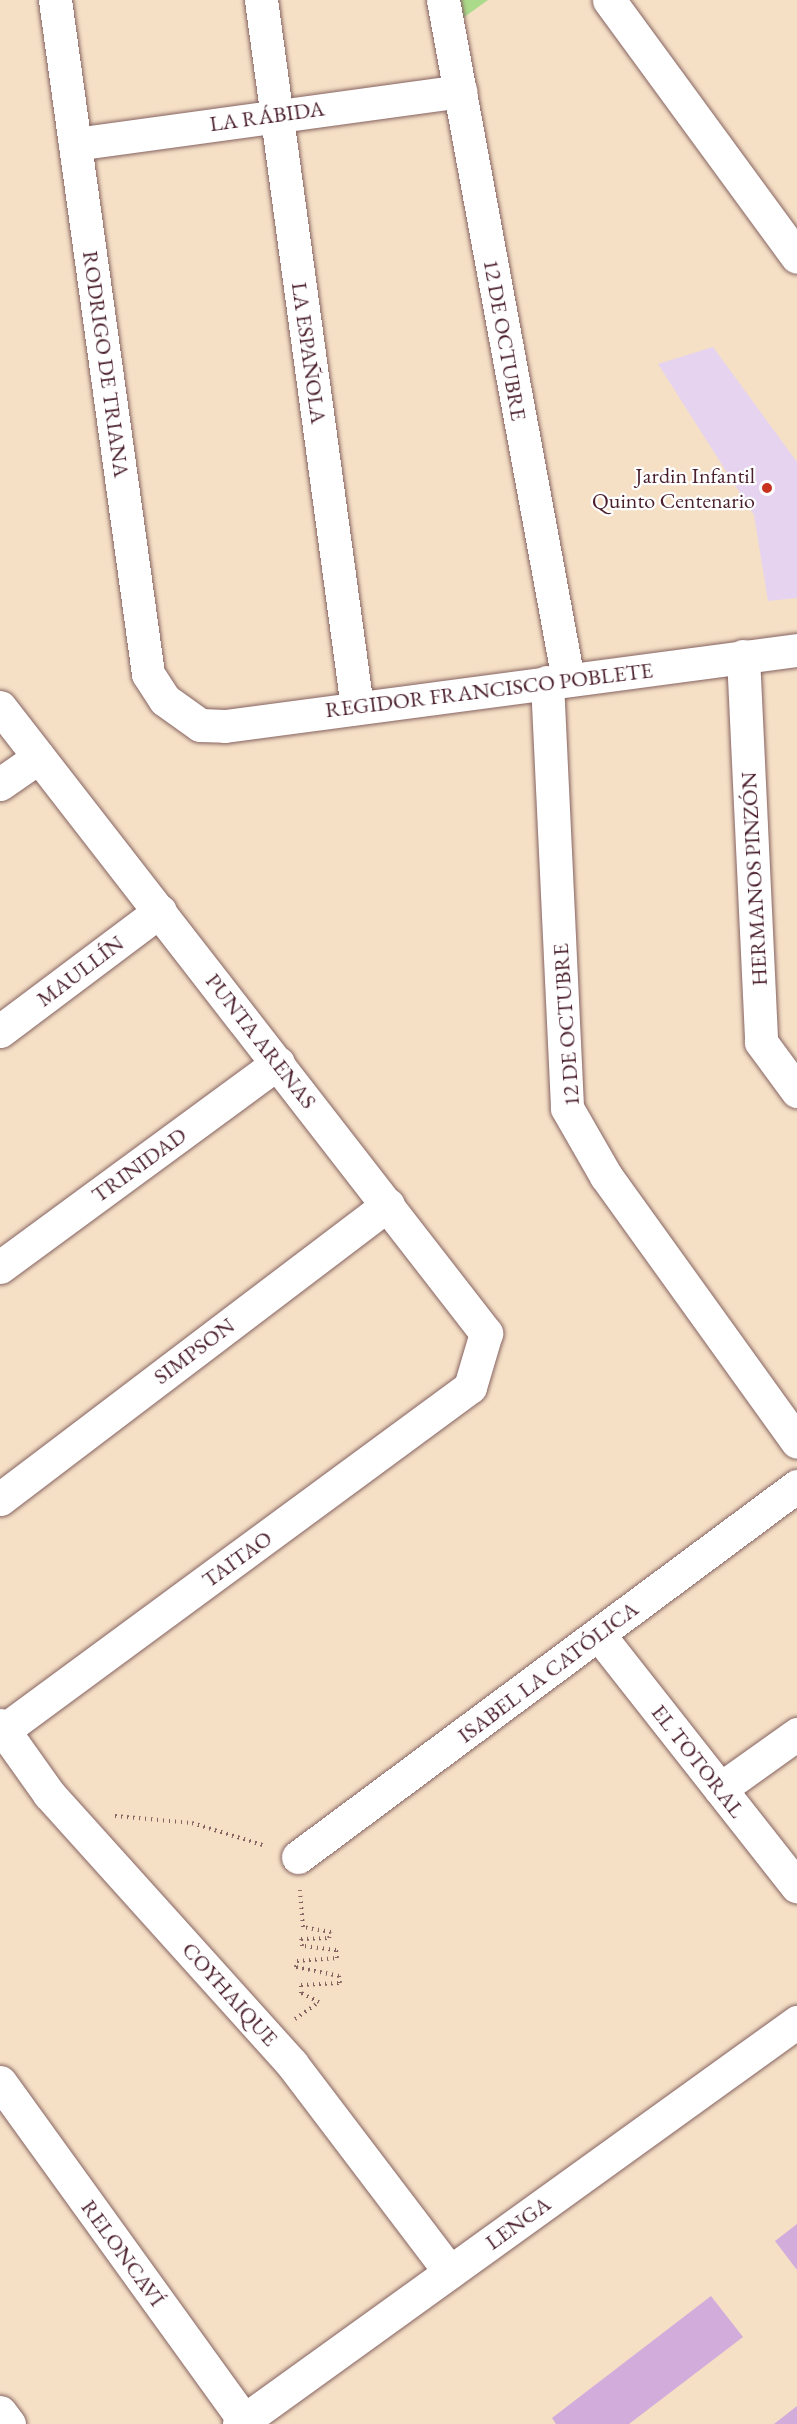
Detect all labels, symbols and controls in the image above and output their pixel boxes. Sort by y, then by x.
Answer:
street label: LA RÁBIDA [208,95,326,137]
street label: RODRIGO DE TRIANA [77,249,135,479]
street label: 12 DE OCTUBRE [478,257,532,423]
street label: LA ESPAÑOLA [286,280,332,426]
place label: Jardin Infantil Quinto Centenario [592,462,755,514]
marker: Jardin Infantil Quinto Centenario [760,481,774,495]
street label: REGIDOR FRANCISCO POBLETE [324,657,654,723]
street label: HERMANOS PINZÓN [735,771,773,987]
street label: MAULLÍN [31,930,129,1012]
street label: 12 DE OCTUBRE [547,943,585,1107]
street label: PUNTA ARENAS [200,968,322,1114]
street label: TRINIDAD [87,1122,191,1208]
street label: SIMPSON [148,1312,240,1390]
street label: TAITAO [197,1525,277,1593]
street label: ISABEL LA CATÓLICA [453,1596,643,1748]
street label: EL TOTORAL [646,1699,750,1823]
street label: COYHAIQUE [176,1937,284,2051]
street label: LENGA [480,2191,556,2255]
street label: RELONCAVÍ [76,2195,170,2311]

